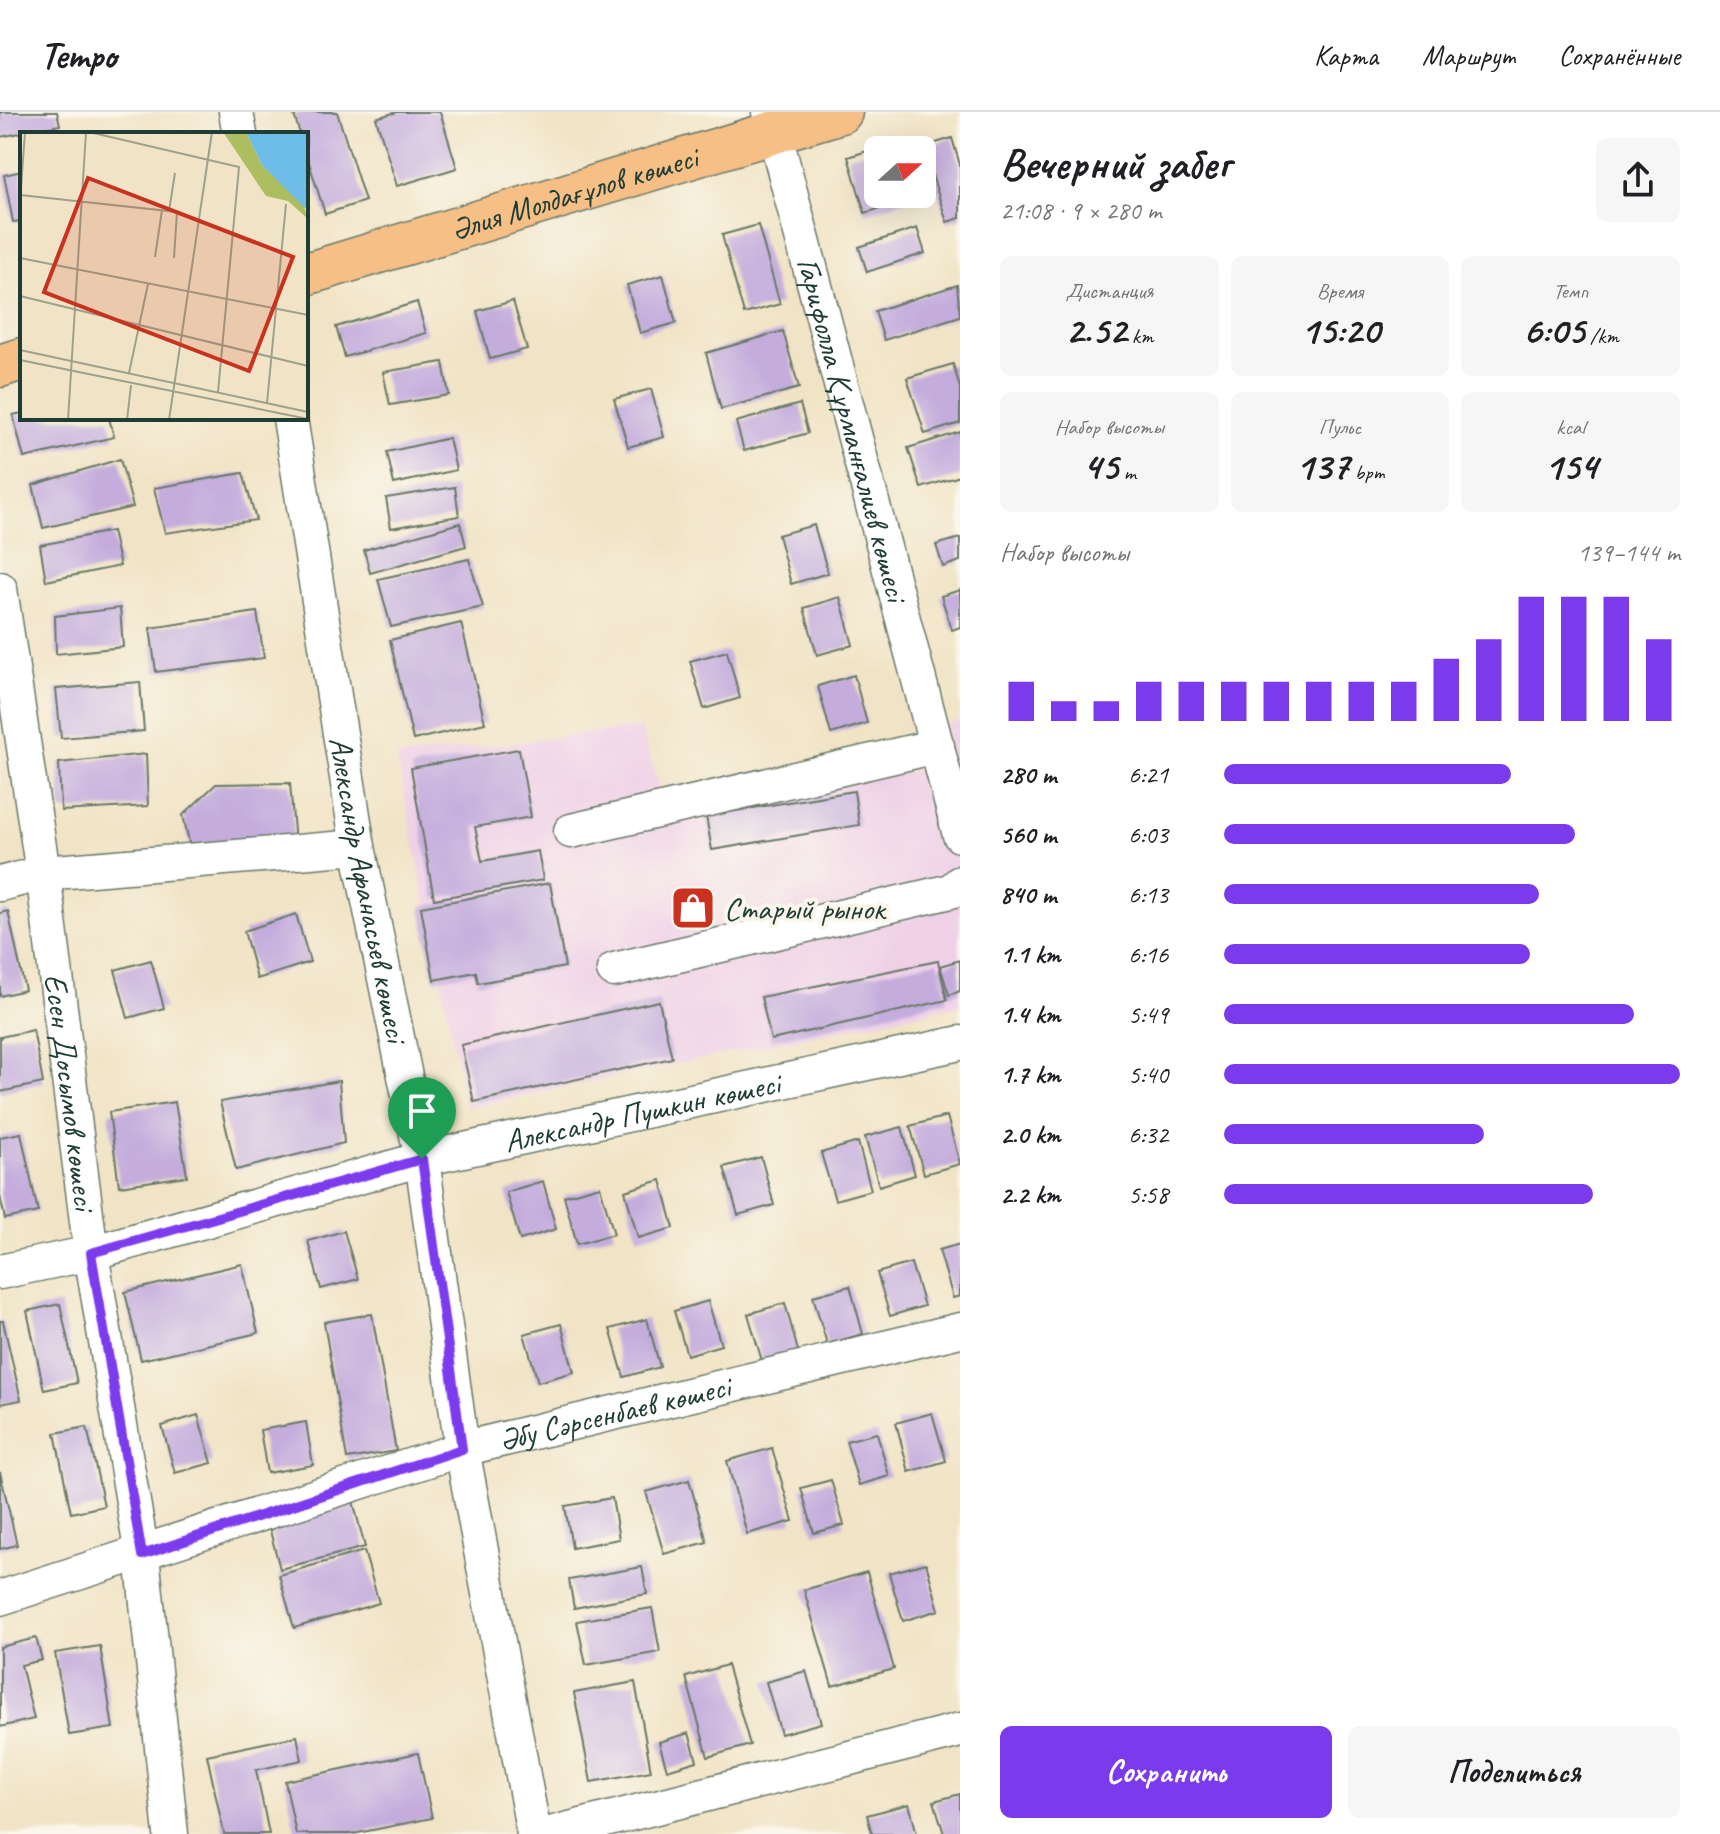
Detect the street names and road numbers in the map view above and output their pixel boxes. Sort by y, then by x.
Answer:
street label: Әлия Молдағұлов көшесі [446,135,706,250]
street label: Гарифолла Құрманғалиев көшесі [787,253,918,609]
street label: Александр Афанасьев көшесі [320,734,418,1050]
street label: Есен Досымов көшесі [35,972,106,1217]
street label: Александр Пушкин көшесі [500,1062,787,1162]
street label: Әбу Сәрсенбаев көшесі [495,1365,738,1460]

